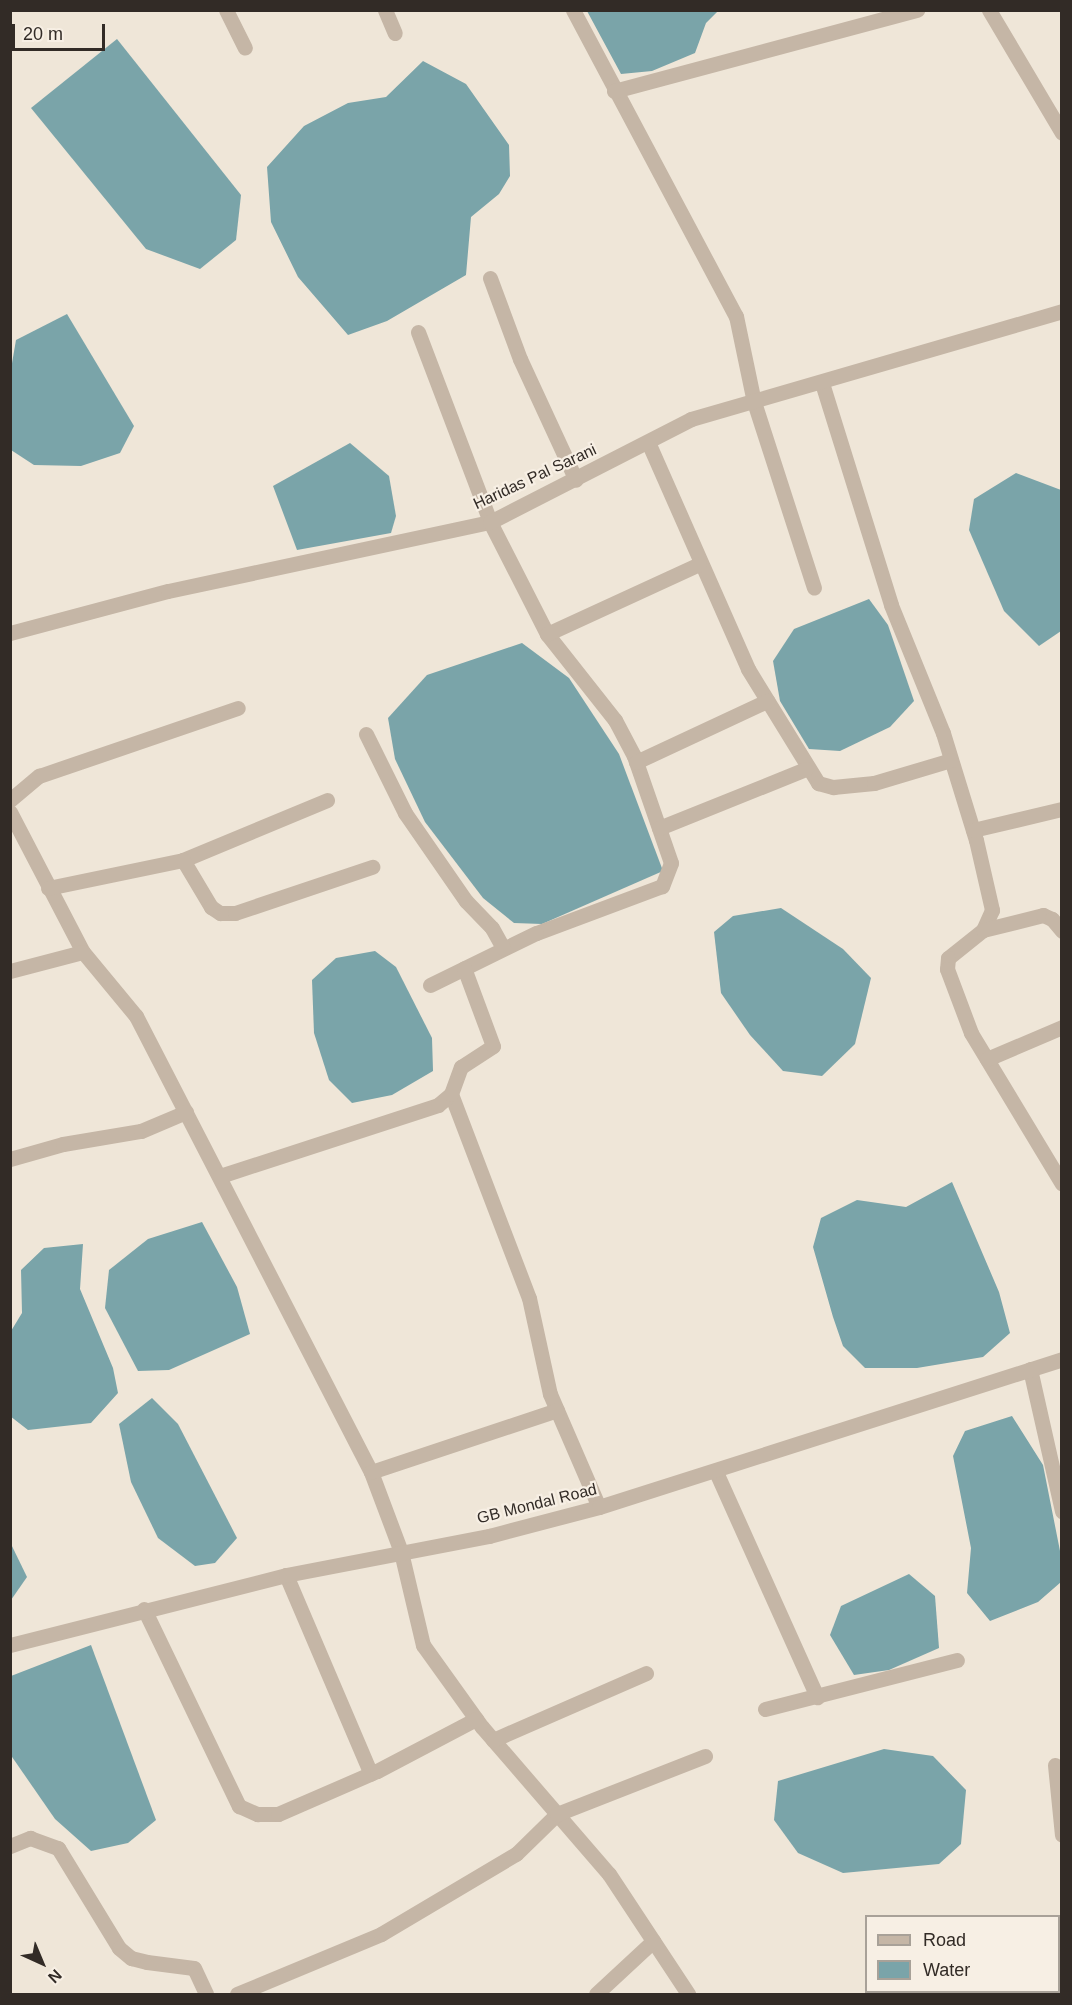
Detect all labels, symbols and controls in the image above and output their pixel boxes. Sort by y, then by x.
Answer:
scale bar [15,12,108,50]
text: 20 m [23,24,63,44]
street label: Haridas Pal Sarani [470,440,600,514]
street label: GB Mondal Road [475,1480,599,1528]
legend [865,1915,1060,1993]
text: Road [923,1930,966,1950]
north arrow [12,1933,72,1993]
text: Water [923,1960,970,1980]
text: N [45,1966,65,1986]

